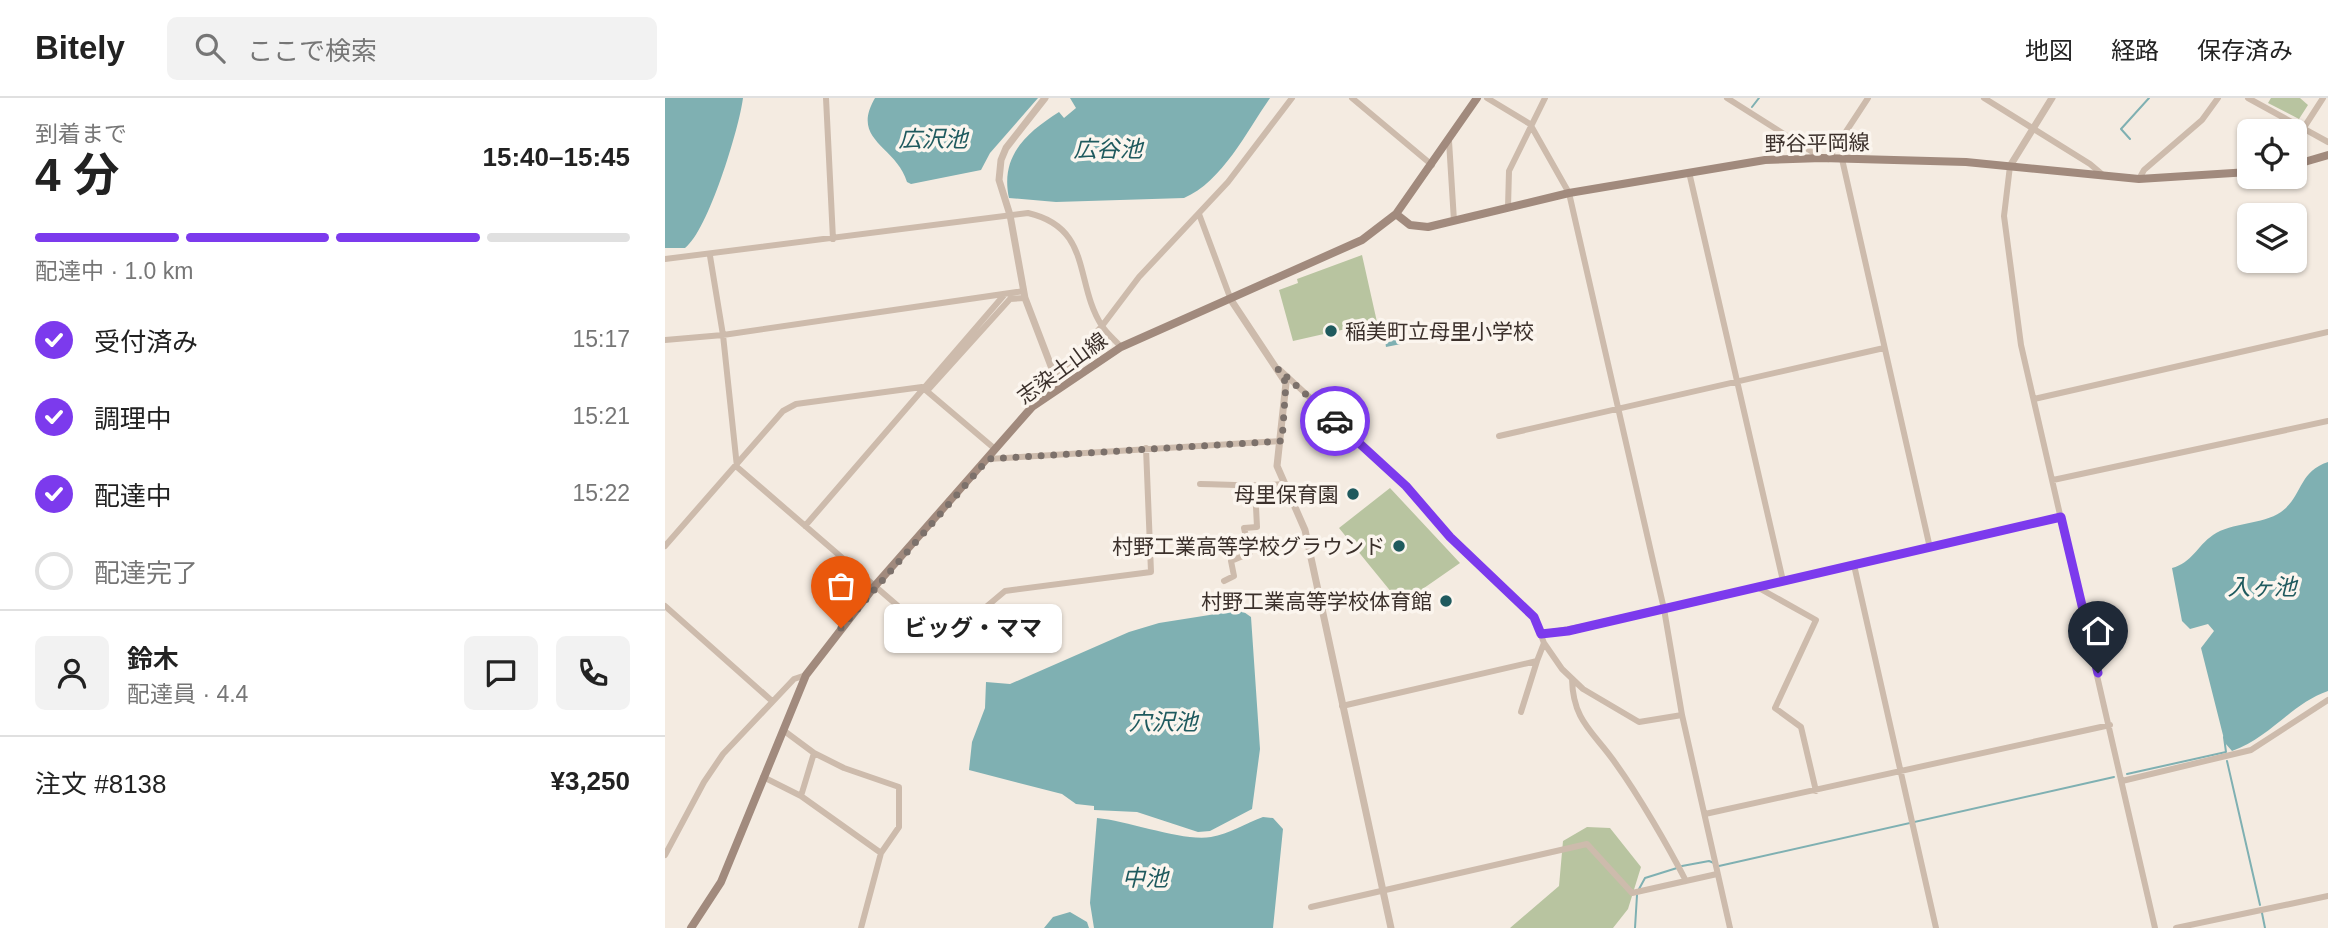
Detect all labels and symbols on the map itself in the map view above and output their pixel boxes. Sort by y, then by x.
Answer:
water label: 広沢池 [899,126,970,152]
street label: 野谷平岡線 [1764,131,1870,155]
water label: 広谷池 [1074,136,1145,162]
place label: 稲美町立母里小学校 [1345,320,1534,343]
marker: 稲美町立母里小学校 [1323,323,1339,339]
street label: 志染土山線 [1013,328,1111,408]
courier [1300,386,1370,456]
place label: 母里保育園 [1234,483,1339,506]
marker: 母里保育園 [1345,486,1361,502]
place label: 村野工業高等学校グラウンド [1112,535,1385,558]
marker: 村野工業高等学校グラウンド [1391,538,1407,554]
pin [811,556,871,628]
water label: 入ヶ池 [2228,574,2299,600]
place label: 村野工業高等学校体育館 [1201,590,1432,613]
marker: 村野工業高等学校体育館 [1438,593,1454,609]
pin [2068,601,2128,673]
callout: ビッグ・ママ [883,603,1061,652]
water label: 穴沢池 [1129,709,1200,735]
water label: 中池 [1122,865,1170,891]

